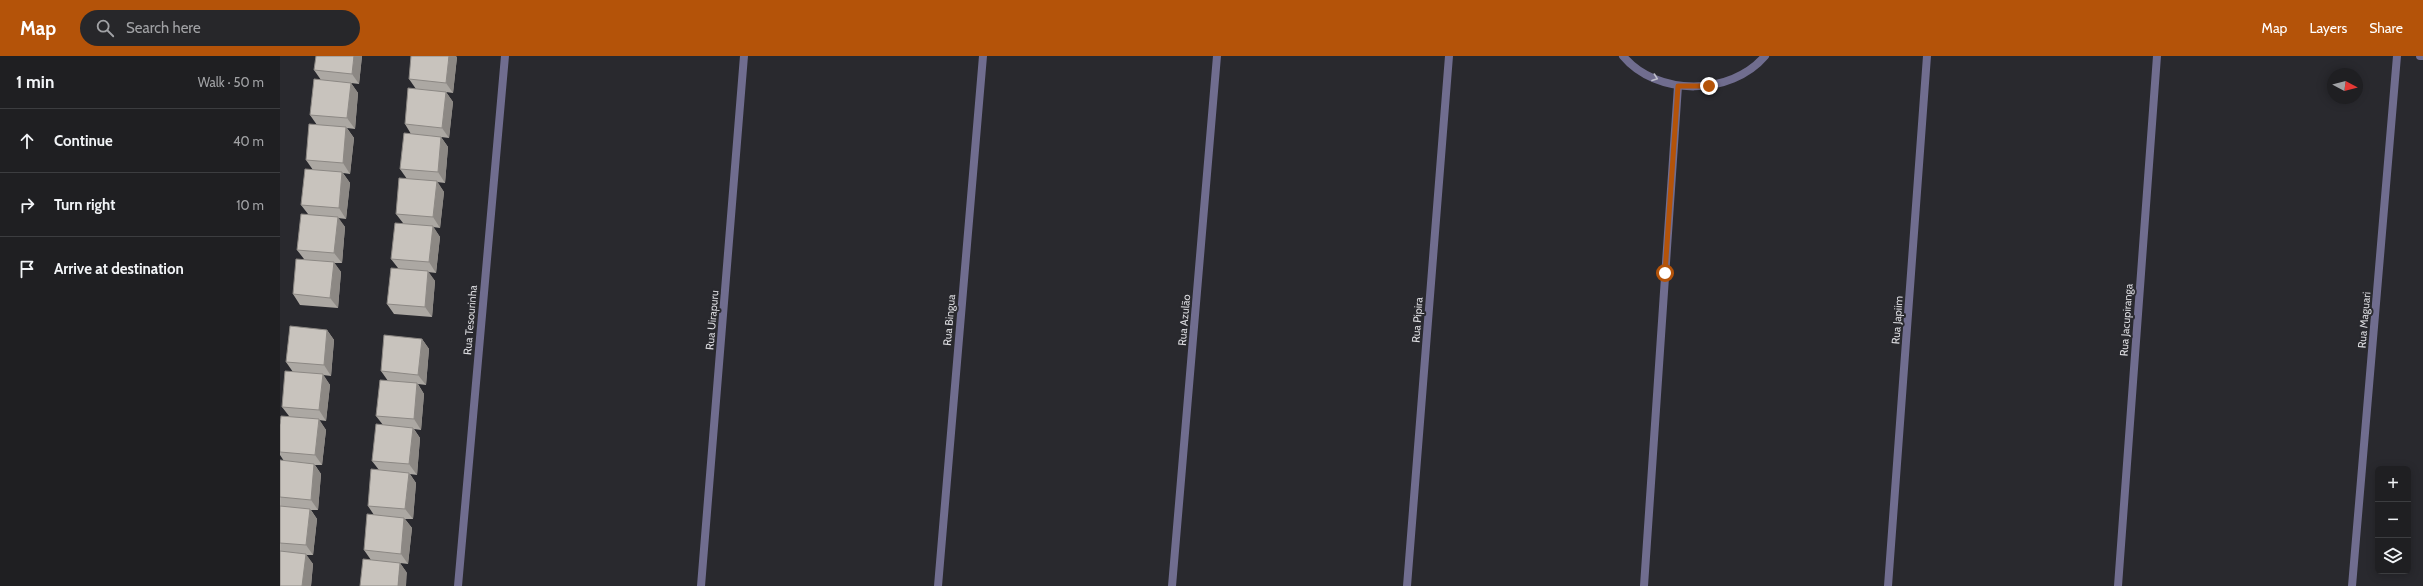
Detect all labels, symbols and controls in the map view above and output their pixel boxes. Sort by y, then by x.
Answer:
search box [80,10,360,46]
text: Map [20,17,56,40]
icon: search [94,17,116,39]
text: Search here [126,19,201,37]
text: Map [2262,19,2287,37]
text: Layers [2309,19,2347,37]
text: Share [2369,19,2403,37]
north arrow [2327,68,2363,104]
text: 1 min [16,72,54,92]
one-way arrow [1652,73,1659,81]
text: Walk · 50 m [198,74,264,90]
route end [1700,77,1718,95]
icon: ahead [16,130,38,152]
text: Continue [54,132,113,150]
text: 40 m [233,133,264,149]
icon: right [16,194,38,216]
text: Turn right [54,196,115,214]
text: 10 m [236,197,264,213]
icon: arrive [16,258,38,280]
text: Arrive at destination [54,260,184,278]
route start [1656,264,1674,282]
street label: Rua Jacupiranga [2116,282,2136,357]
street label: Rua Tesourinha [460,284,480,356]
street label: Rua Uirapuru [702,289,722,350]
street label: Rua Maguari [2355,291,2373,349]
street label: Rua Bingua [940,293,958,346]
street label: Rua Azulão [1175,294,1193,346]
street label: Rua Japiim [1888,295,1906,345]
street label: Rua Pipira [1408,296,1426,343]
map controls [2375,466,2411,574]
button: + [2375,466,2411,502]
button: − [2375,502,2411,538]
button: layers [2375,538,2411,574]

